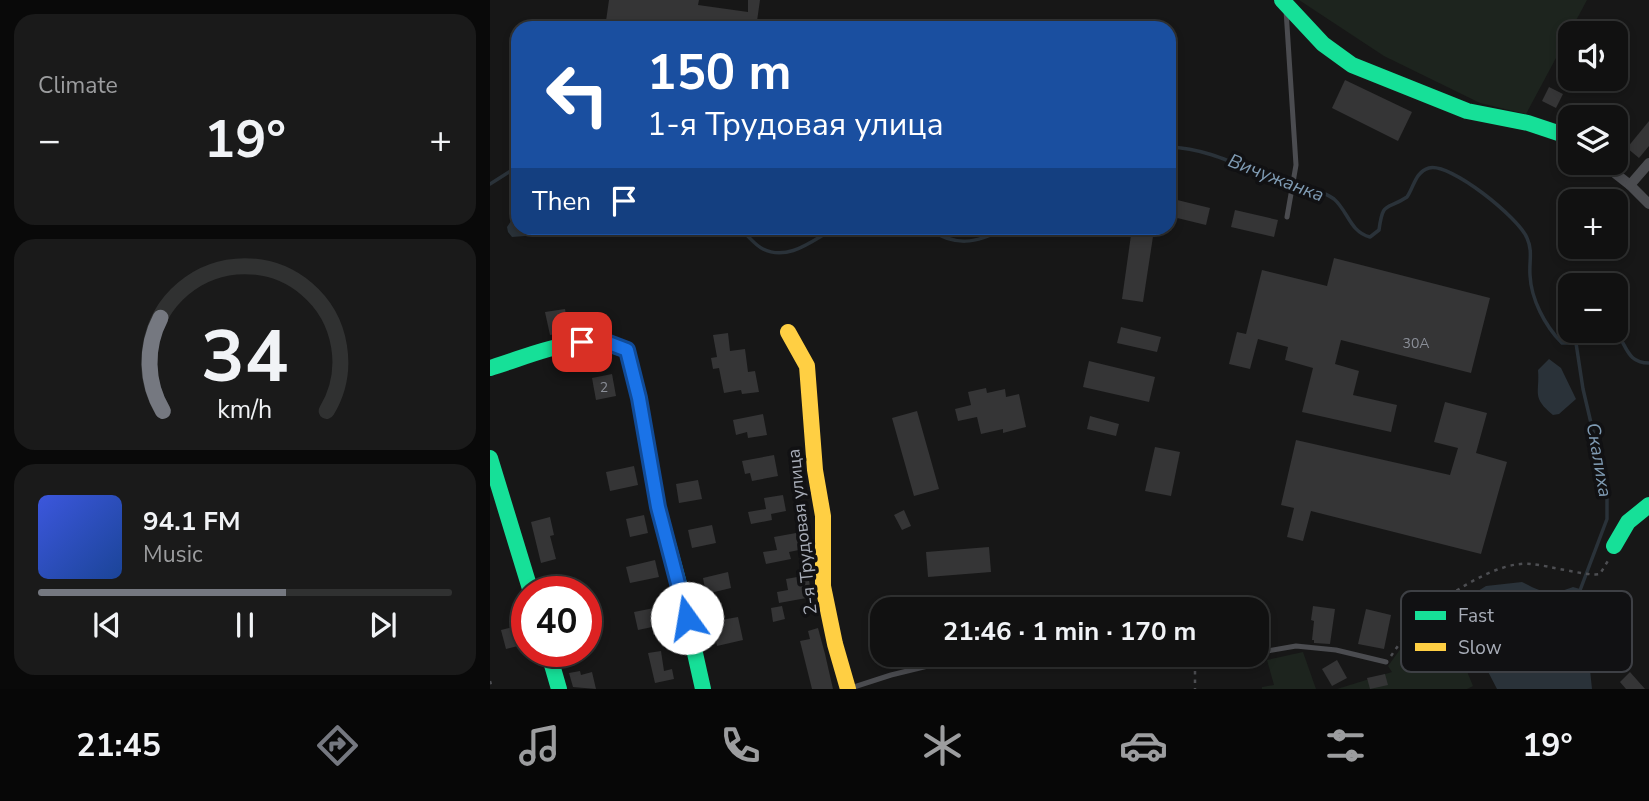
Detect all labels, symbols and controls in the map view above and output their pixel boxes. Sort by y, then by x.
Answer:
map controls [1558,21,1628,343]
button: sound [1558,21,1628,91]
text: 150 m [647,39,791,106]
icon: left [532,49,623,140]
text: Climate [38,70,118,101]
text: 1-я Трудовая улица [647,103,944,146]
text: 19° [204,104,286,175]
button: layers [1558,105,1628,175]
text: − [38,115,61,166]
text: + [429,115,452,166]
water label: Вичужанка [1224,148,1328,208]
icon: arrive [605,182,643,220]
text: Then [532,184,591,219]
button: + [1558,189,1628,259]
button: − [1558,273,1628,343]
text: 34 [201,307,289,407]
pin [552,312,612,372]
icon: arrive [563,323,601,361]
house number: 30А [1402,334,1430,353]
house number: 2 [600,378,608,397]
text: km/h [217,392,273,426]
water label: Скалиха [1580,421,1618,499]
street label: 2-я Трудовая улица [781,448,823,616]
text: 94.1 FM [143,504,240,539]
text: Music [143,539,203,570]
speed limit sign: 40 [511,576,602,667]
position arrow [650,581,724,655]
legend [1401,591,1632,672]
text: Fast [1458,603,1494,629]
icon: previous [88,606,126,644]
icon: pause [226,606,264,644]
icon: next [364,606,402,644]
text: 21:46 · 1 min · 170 m [943,614,1196,649]
text: Slow [1458,635,1502,661]
icon: directions [313,721,362,770]
icon: music [515,721,564,770]
icon: phone [716,721,765,770]
icon: climate [918,721,967,770]
icon: car [1119,721,1168,770]
icon: filters [1321,721,1370,770]
text: 21:45 [76,724,161,767]
text: 19° [1522,724,1573,767]

